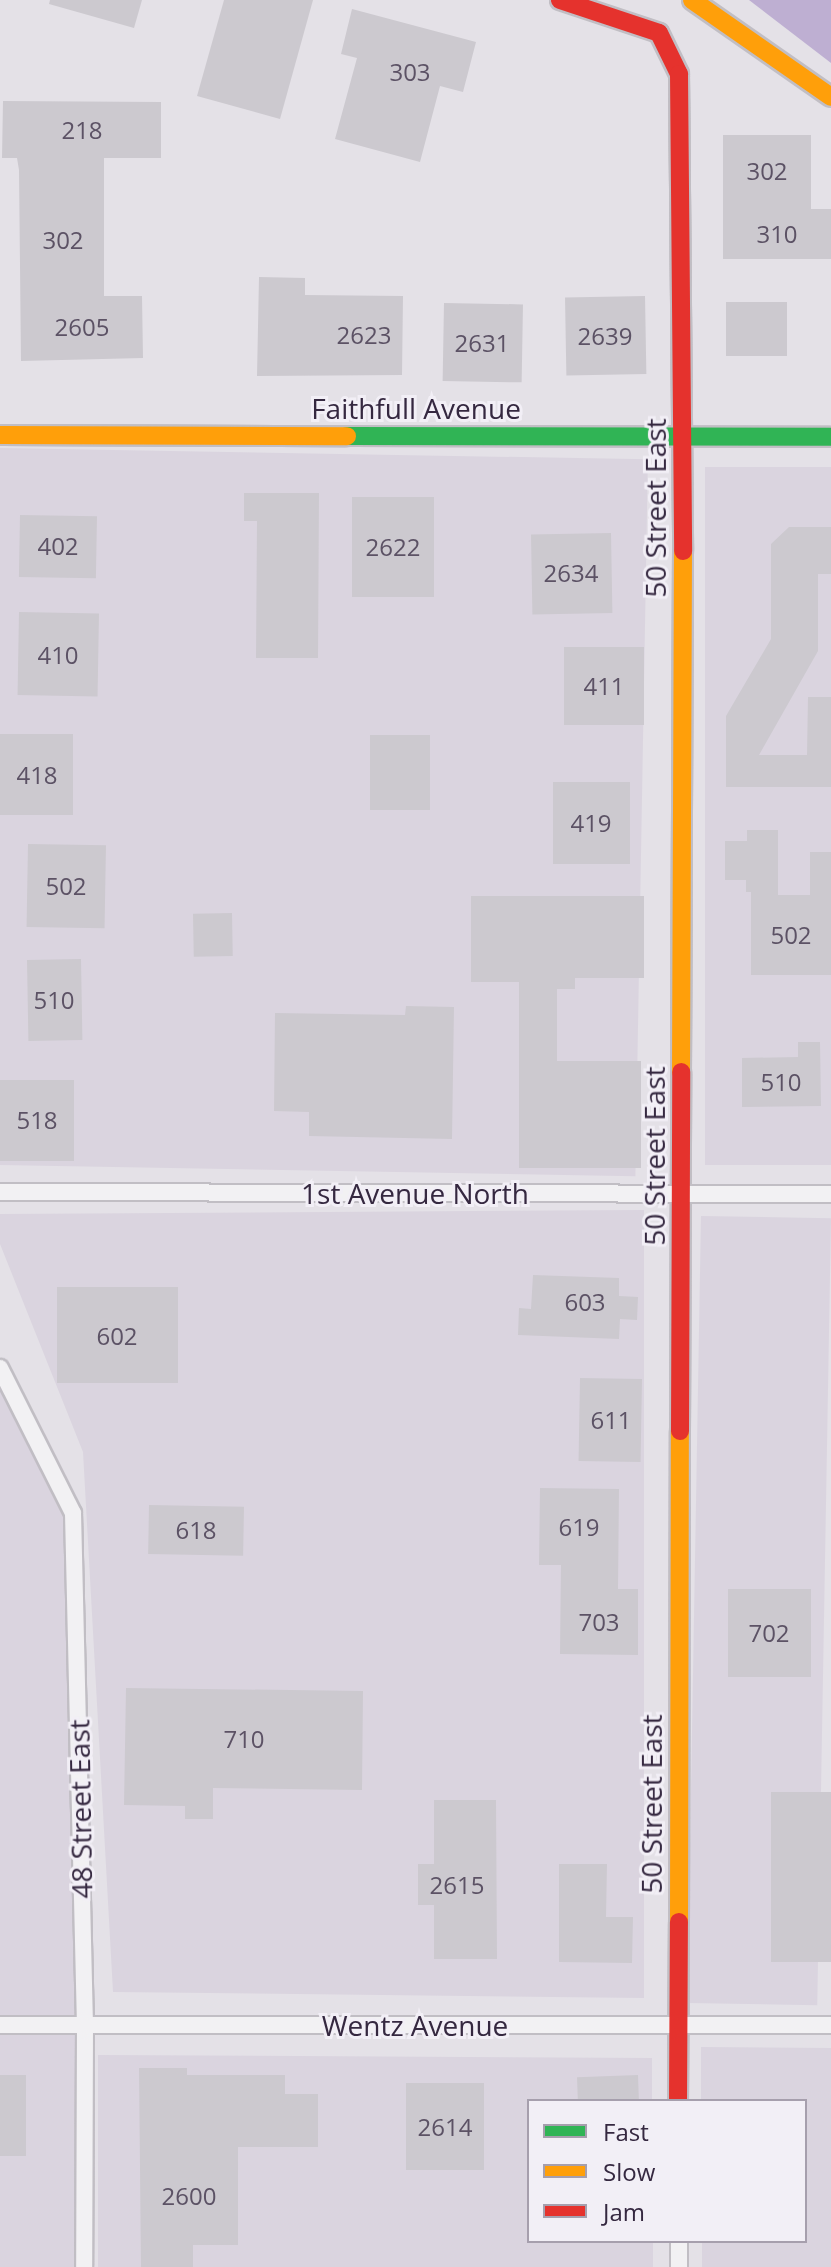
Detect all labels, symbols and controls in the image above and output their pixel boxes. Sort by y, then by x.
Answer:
house number: 303 [389,58,431,86]
house number: 218 [61,116,103,144]
house number: 302 [746,157,788,185]
house number: 310 [756,220,798,248]
house number: 302 [42,226,84,254]
house number: 2605 [55,313,109,341]
house number: 2623 [337,321,391,349]
house number: 2639 [578,322,632,350]
house number: 2631 [455,329,509,357]
street label: Faithfull Avenue [311,391,521,425]
street label: 50 Street East [638,418,672,598]
house number: 402 [37,532,79,560]
house number: 2622 [366,533,420,561]
house number: 2634 [544,559,598,587]
house number: 410 [37,641,79,669]
house number: 411 [583,672,625,700]
house number: 418 [16,761,58,789]
house number: 419 [570,809,612,837]
house number: 502 [45,872,87,900]
house number: 502 [770,921,812,949]
house number: 510 [33,986,75,1014]
street label: 50 Street East [637,1066,671,1246]
house number: 510 [760,1068,802,1096]
house number: 518 [16,1106,58,1134]
street label: 1st Avenue North [301,1176,529,1210]
house number: 603 [564,1288,606,1316]
house number: 602 [96,1322,138,1350]
house number: 611 [590,1406,632,1434]
house number: 619 [558,1513,600,1541]
house number: 618 [175,1516,217,1544]
house number: 703 [578,1608,620,1636]
house number: 702 [748,1619,790,1647]
street label: 50 Street East [634,1714,668,1894]
street label: 48 Street East [62,1719,98,1899]
house number: 710 [223,1725,265,1753]
house number: 2615 [430,1871,484,1899]
street label: Wentz Avenue [322,2008,508,2042]
legend [527,2099,807,2243]
house number: 2614 [418,2113,472,2141]
text: Fast [603,2115,649,2148]
text: Slow [603,2155,655,2188]
house number: 2600 [162,2182,216,2210]
text: Jam [603,2195,645,2228]

